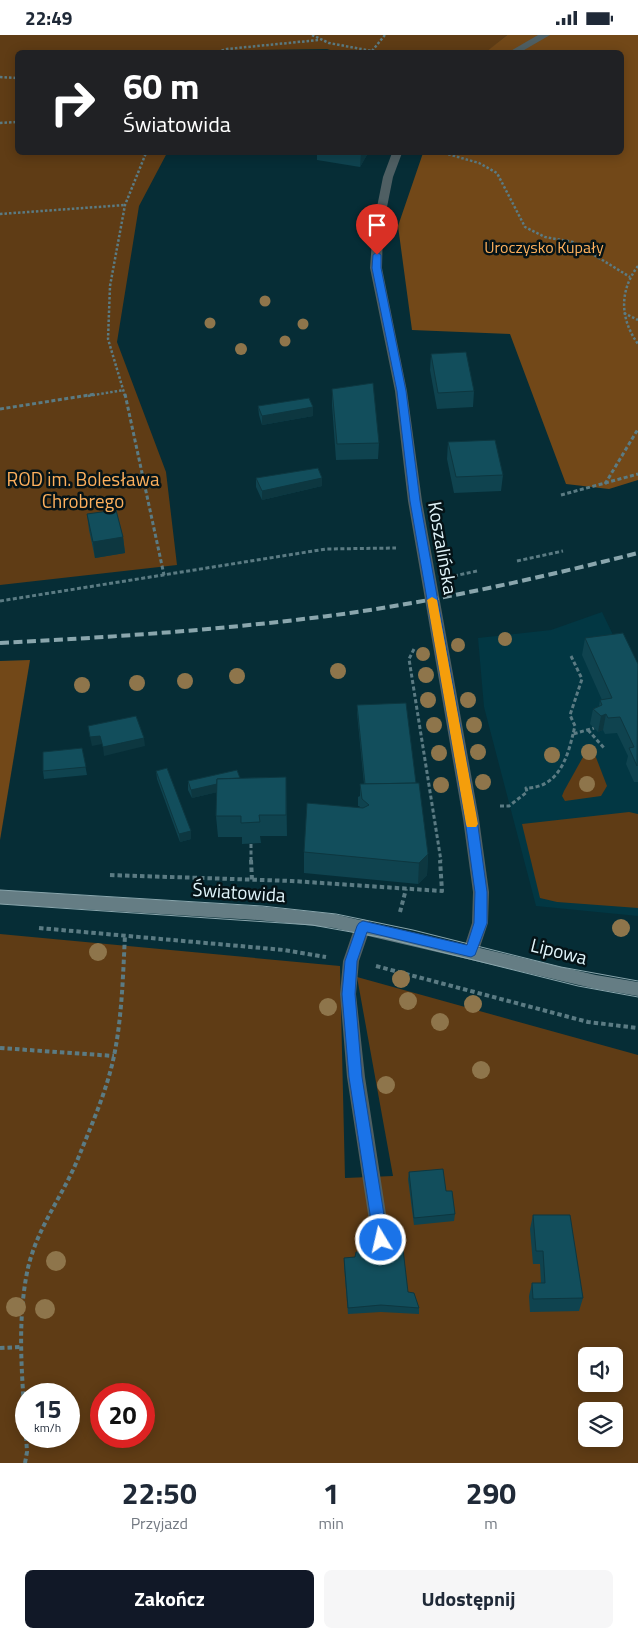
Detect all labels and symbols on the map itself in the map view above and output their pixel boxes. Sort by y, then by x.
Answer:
pin [356,204,398,255]
park label: Uroczysko Kupały [484,235,604,259]
park label: ROD im. Bolesława Chrobrego [7,464,160,515]
street label: Koszalińska [421,499,466,597]
street label: Światowida [192,874,287,909]
street label: Lipowa [528,930,591,972]
position arrow [354,1213,406,1265]
speed limit sign: 20 [90,1383,155,1448]

